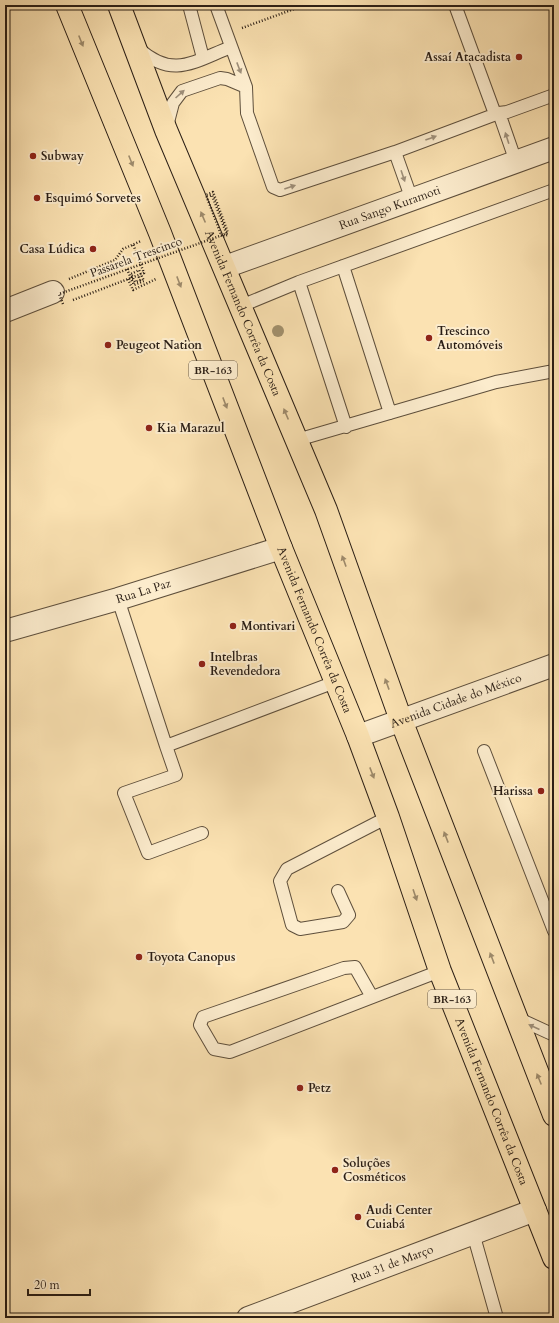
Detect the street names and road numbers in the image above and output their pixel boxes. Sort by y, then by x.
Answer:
street label: Rua Sango Kuramoti [337,182,443,233]
street label: Avenida Fernando Corrêa da Costa [201,228,285,399]
street label: Passarela Trescinco [88,233,185,281]
road number: BR-163 [189,361,237,379]
street label: Avenida Fernando Corrêa da Costa [273,544,356,716]
street label: Rua La Paz [114,575,173,607]
street label: Avenida Cidade do México [388,669,524,732]
road number: BR-163 [428,990,476,1008]
street label: Avenida Fernando Corrêa da Costa [451,1015,532,1188]
street label: Rua 31 de Março [349,1241,436,1287]

